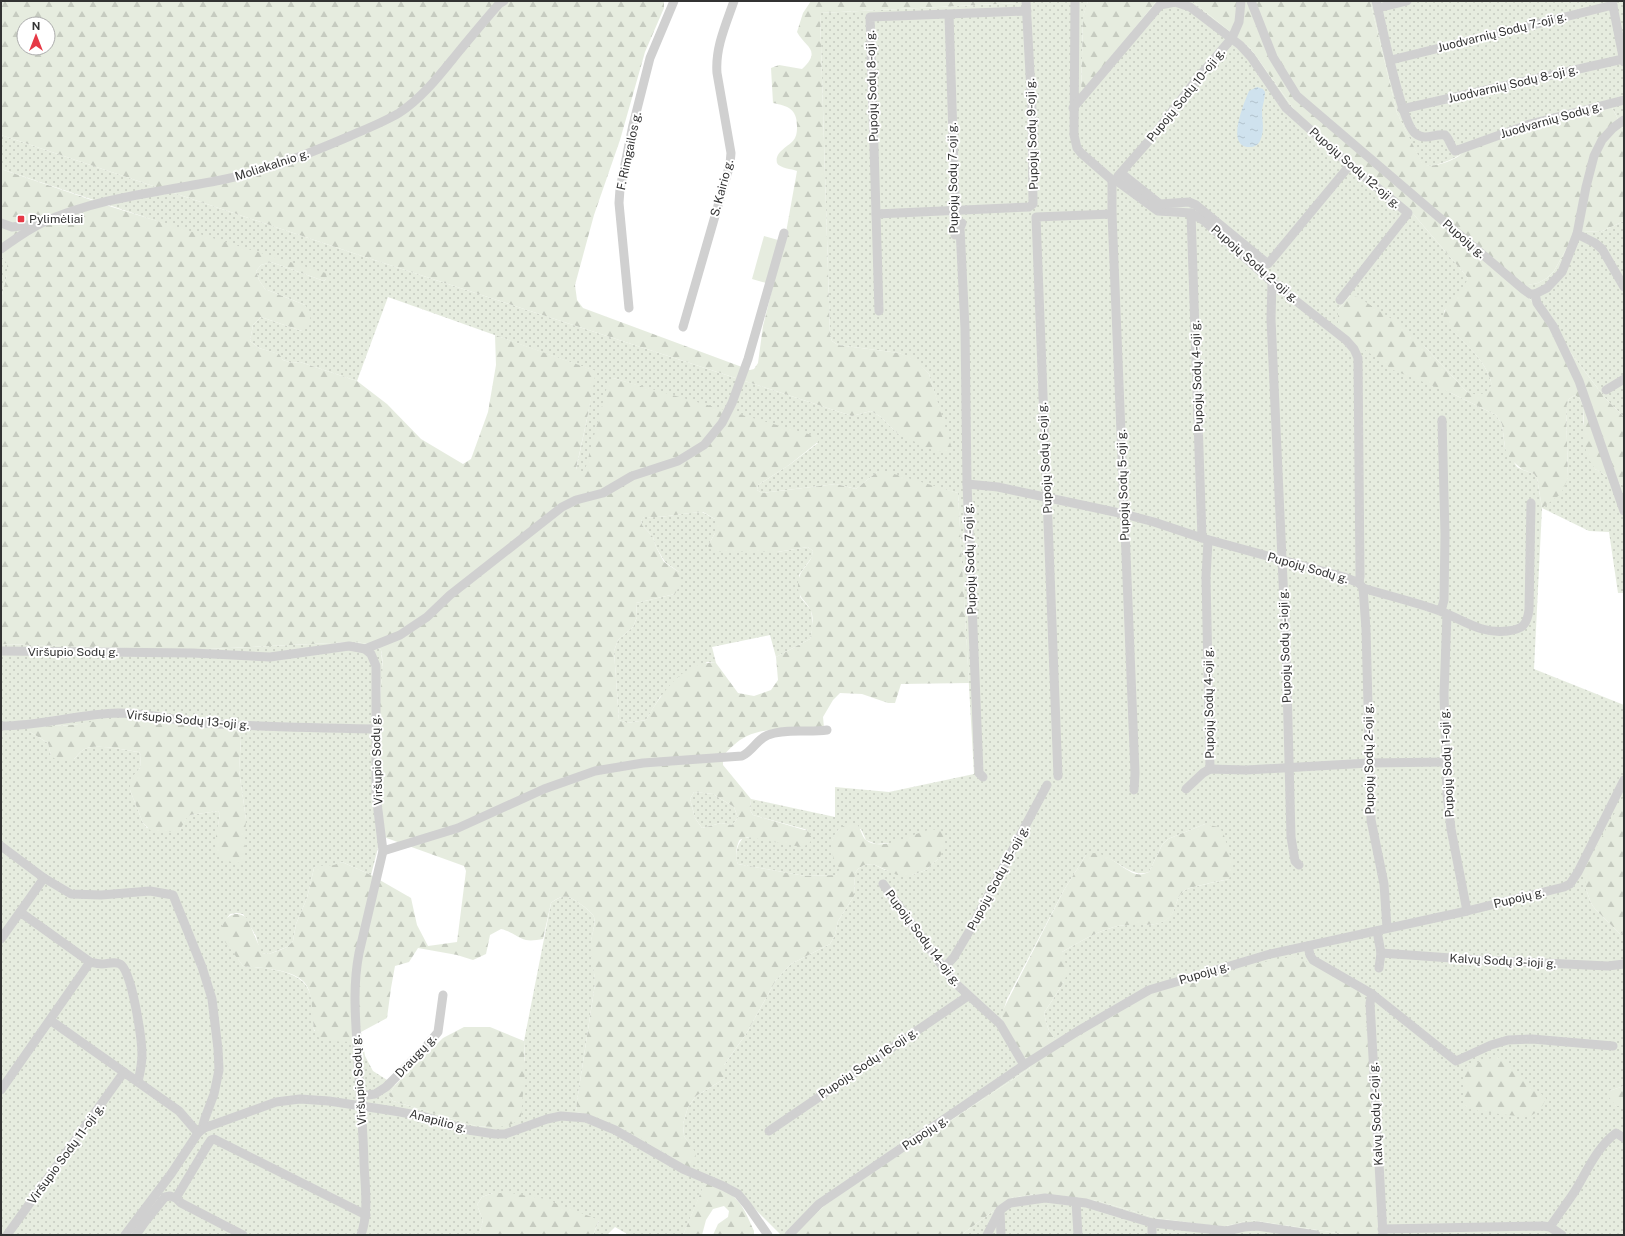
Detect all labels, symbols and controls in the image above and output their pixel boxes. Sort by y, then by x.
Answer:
street label: Juodvarnių Sodų 7-oji g. [1436,9,1568,55]
north arrow [16,16,56,56]
text: N [32,20,40,32]
street label: Pupojų Sodų 8-oji g. [863,30,881,142]
street label: Pupojų Sodų 10-oji g. [1144,45,1228,145]
street label: Juodvarnių Sodų 8-oji g. [1447,62,1579,106]
street label: Pupojų Sodų 9-oji g. [1023,78,1041,190]
street label: Juodvarnių Sodų g. [1499,99,1603,141]
street label: F. Rimgailos g. [614,111,644,191]
street label: Pupojų Sodų 7-oji g. [945,122,961,234]
street label: Pupojų Sodų 12-oji g. [1307,125,1403,211]
street label: Moliakalnio g. [233,146,311,184]
street label: S. Kairio g. [708,158,736,218]
place label: Pylimėliai [29,212,83,226]
marker: Pylimėliai [16,214,26,224]
street label: Pupojų g. [1440,217,1488,261]
street label: Pupojų Sodų 2-oji g. [1208,222,1302,306]
street label: Pupojų Sodų 4-oji g. [1188,320,1206,432]
street label: Pupojų Sodų 6-oji g. [1035,402,1055,514]
street label: Pupojų Sodų 5-oji g. [1114,429,1132,541]
street label: Pupojų Sodų 7-oji g. [961,503,979,615]
street label: Pupojų Sodų g. [1266,550,1350,586]
street label: Pupojų Sodų 3-ioji g. [1276,588,1294,704]
street label: Viršupio Sodų g. [28,645,118,659]
street label: Pupojų Sodų 4-oji g. [1201,647,1217,759]
street label: Pupojų Sodų 2-oji g. [1361,703,1377,815]
street label: Viršupio Sodų 13-oji g. [126,708,250,732]
street label: Pupojų Sodų 1-oji g. [1437,708,1457,818]
street label: Viršupio Sodų g. [368,714,386,806]
street label: Pupojų Sodų 15-oji g. [964,823,1032,933]
street label: Pupojų g. [1492,885,1546,911]
street label: Pupojų Sodų 14-oji g. [882,887,964,989]
street label: Kalvų Sodų 3-ioji g. [1449,951,1557,971]
street label: Pupojų g. [1177,959,1231,987]
street label: Pupojų Sodų 16-oji g. [816,1025,920,1101]
street label: Draugų g. [393,1032,439,1080]
street label: Viršupio Sodų g. [349,1034,369,1126]
street label: Kalvų Sodų 2-oji g. [1366,1062,1386,1166]
street label: Viršupio Sodų 11-oji g. [25,1101,107,1207]
street label: Anapilio g. [408,1107,468,1135]
street label: Pupojų g. [900,1113,950,1153]

